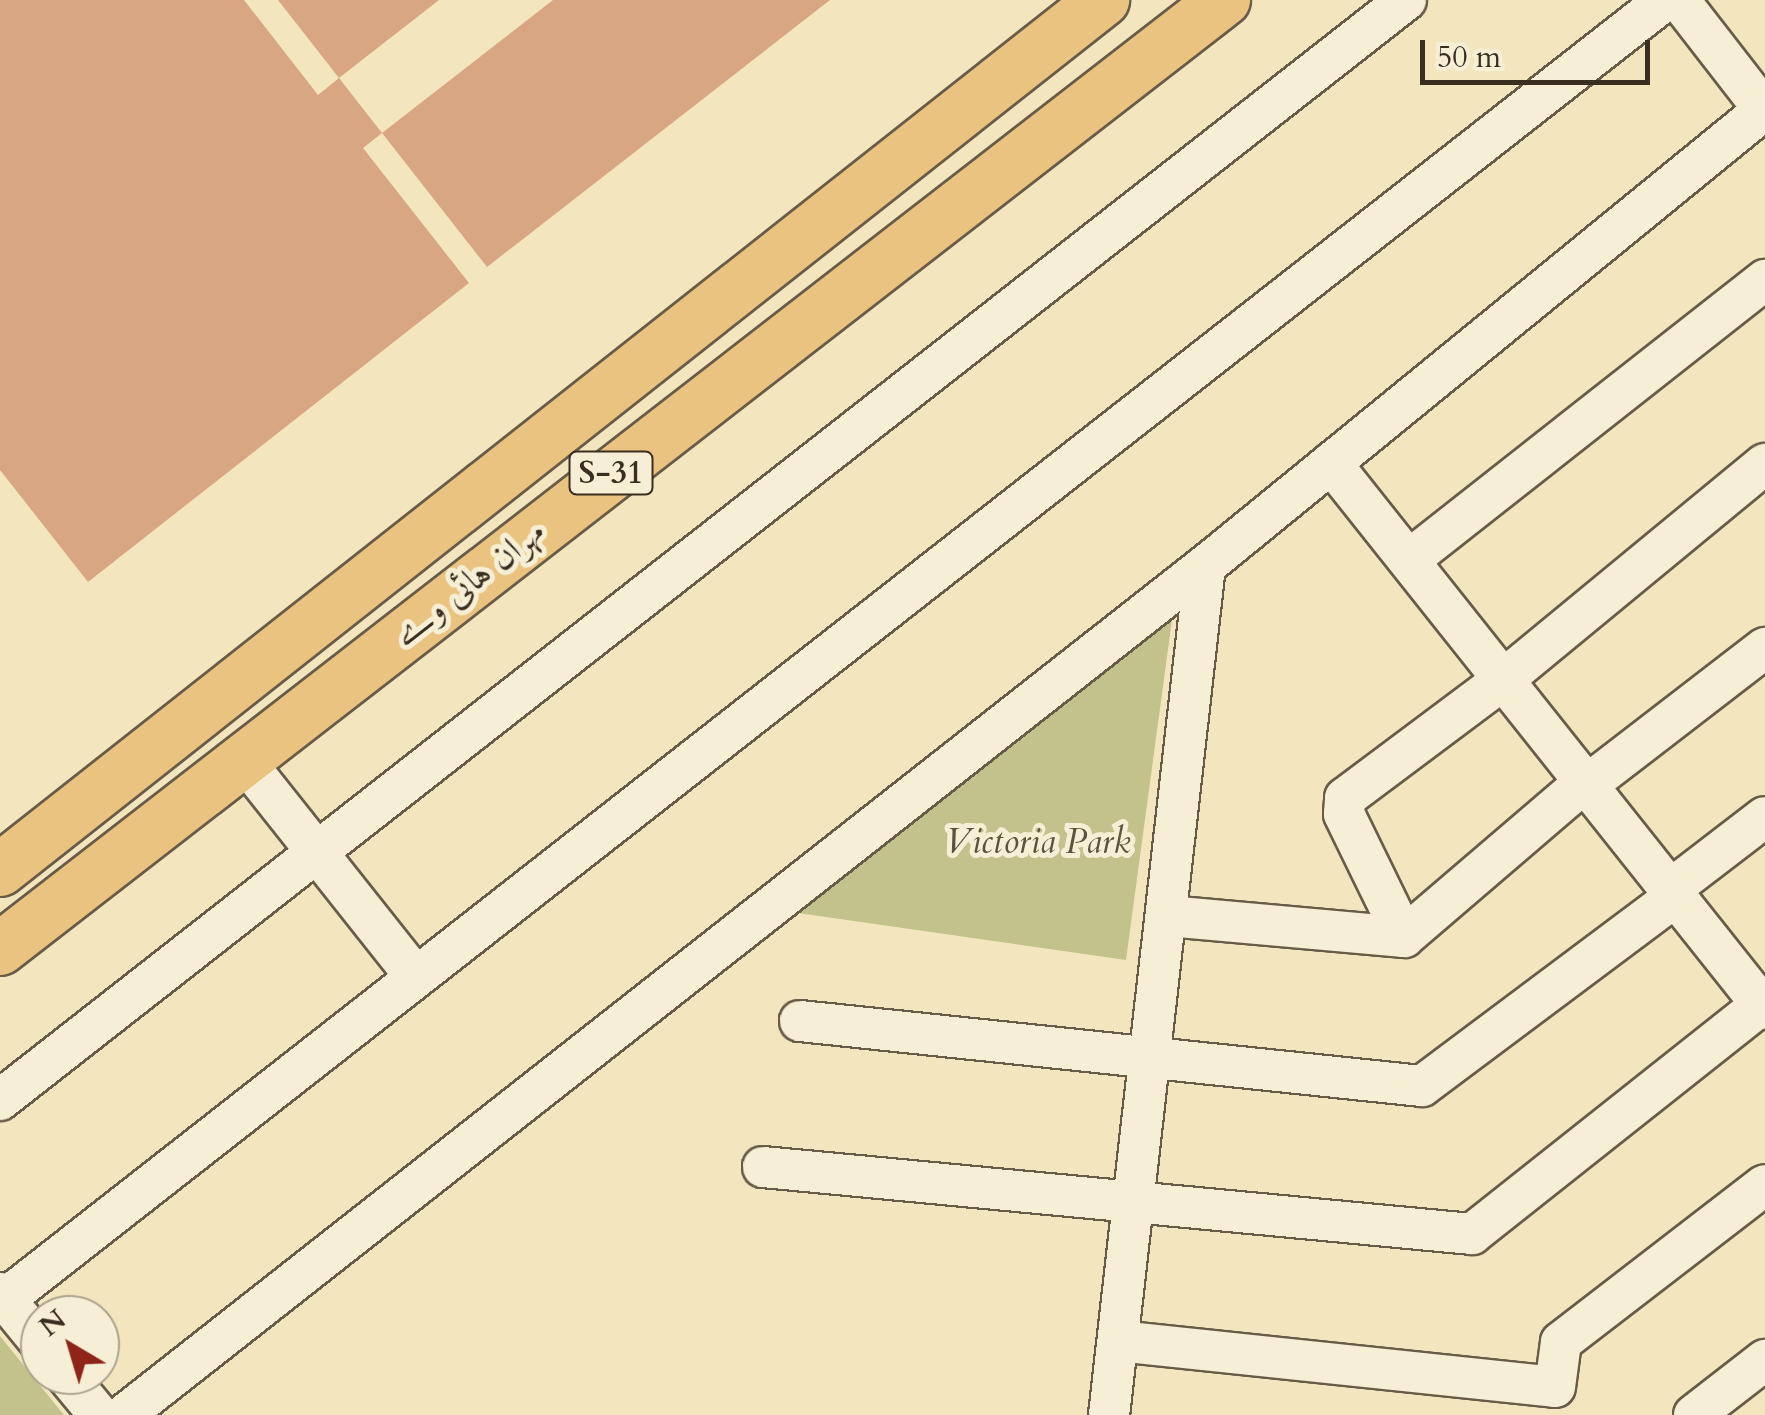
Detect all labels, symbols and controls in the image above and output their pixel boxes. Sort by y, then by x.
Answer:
scale bar [1425,20,1655,82]
text: 50 m [1437,37,1501,78]
road number: S-31 [568,446,654,500]
street label: مہران ہائی وے [385,511,553,655]
park label: Victoria Park [945,821,1131,863]
north arrow [20,1295,120,1395]
text: N [31,1300,74,1345]

